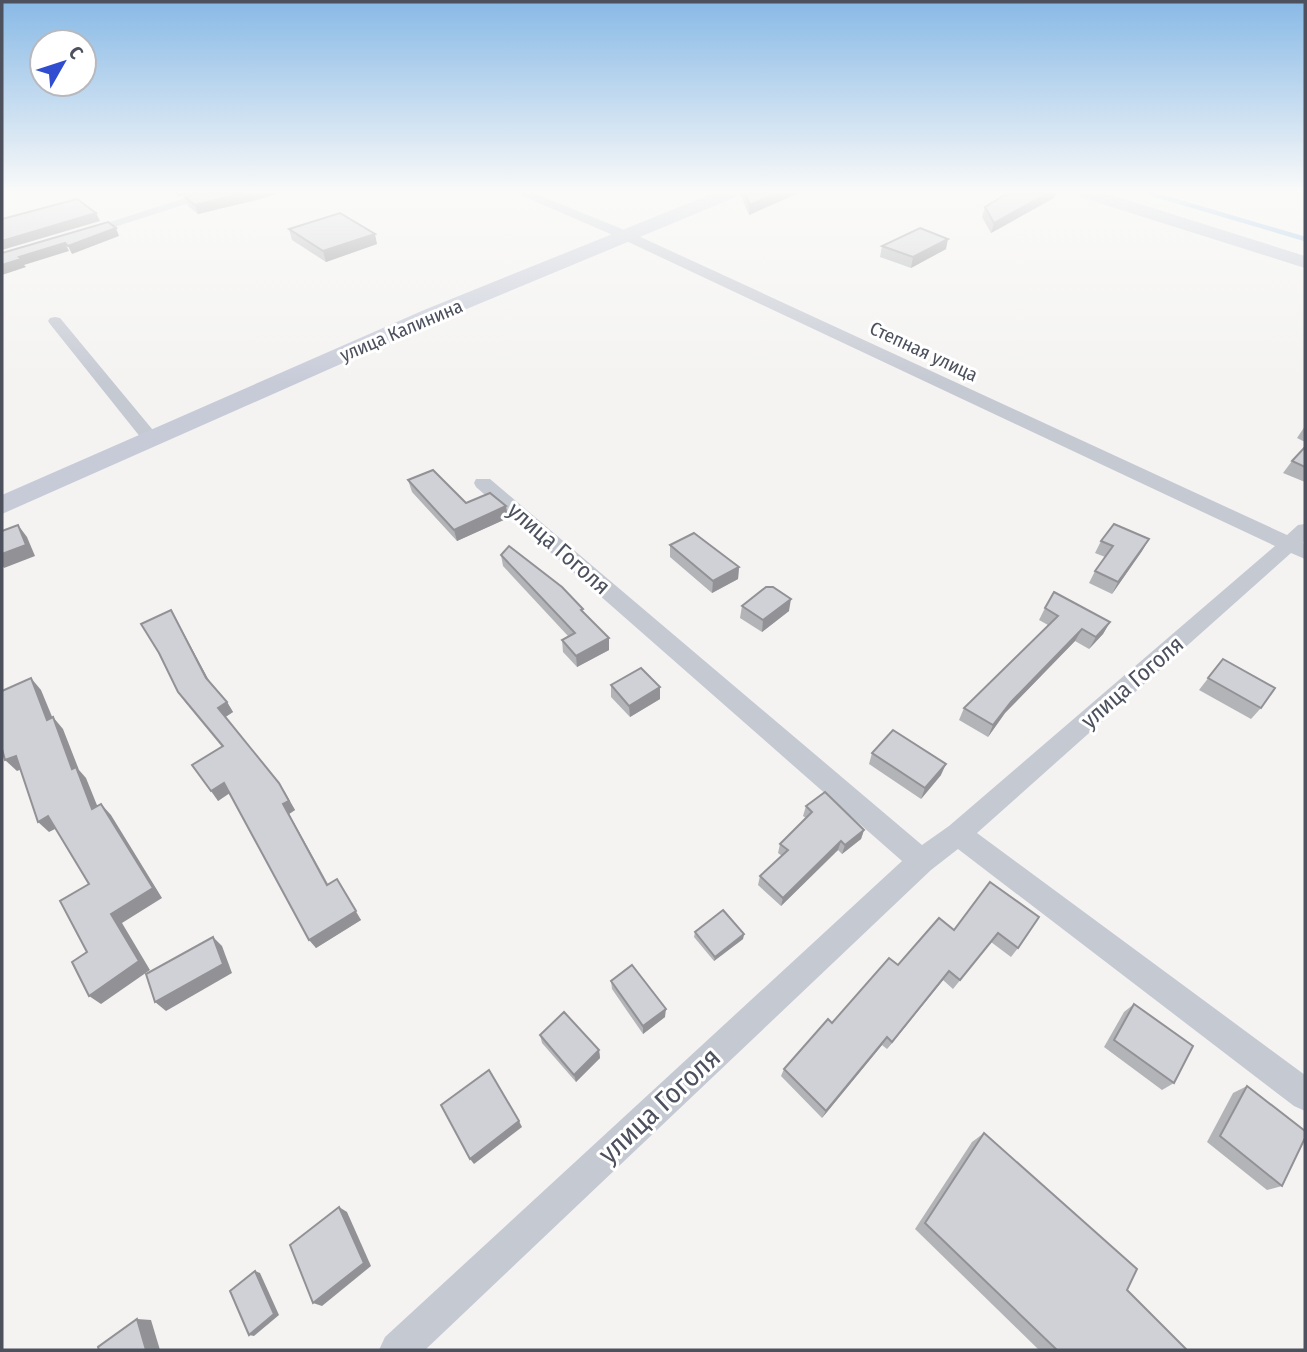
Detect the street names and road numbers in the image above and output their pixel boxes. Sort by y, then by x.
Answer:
street label: улица Калинина [336,294,466,367]
street label: Степная улица [866,316,981,386]
street label: улица Гоголя [502,496,616,600]
street label: улица Гоголя [1075,630,1189,734]
street label: улица Гоголя [592,1041,727,1170]

